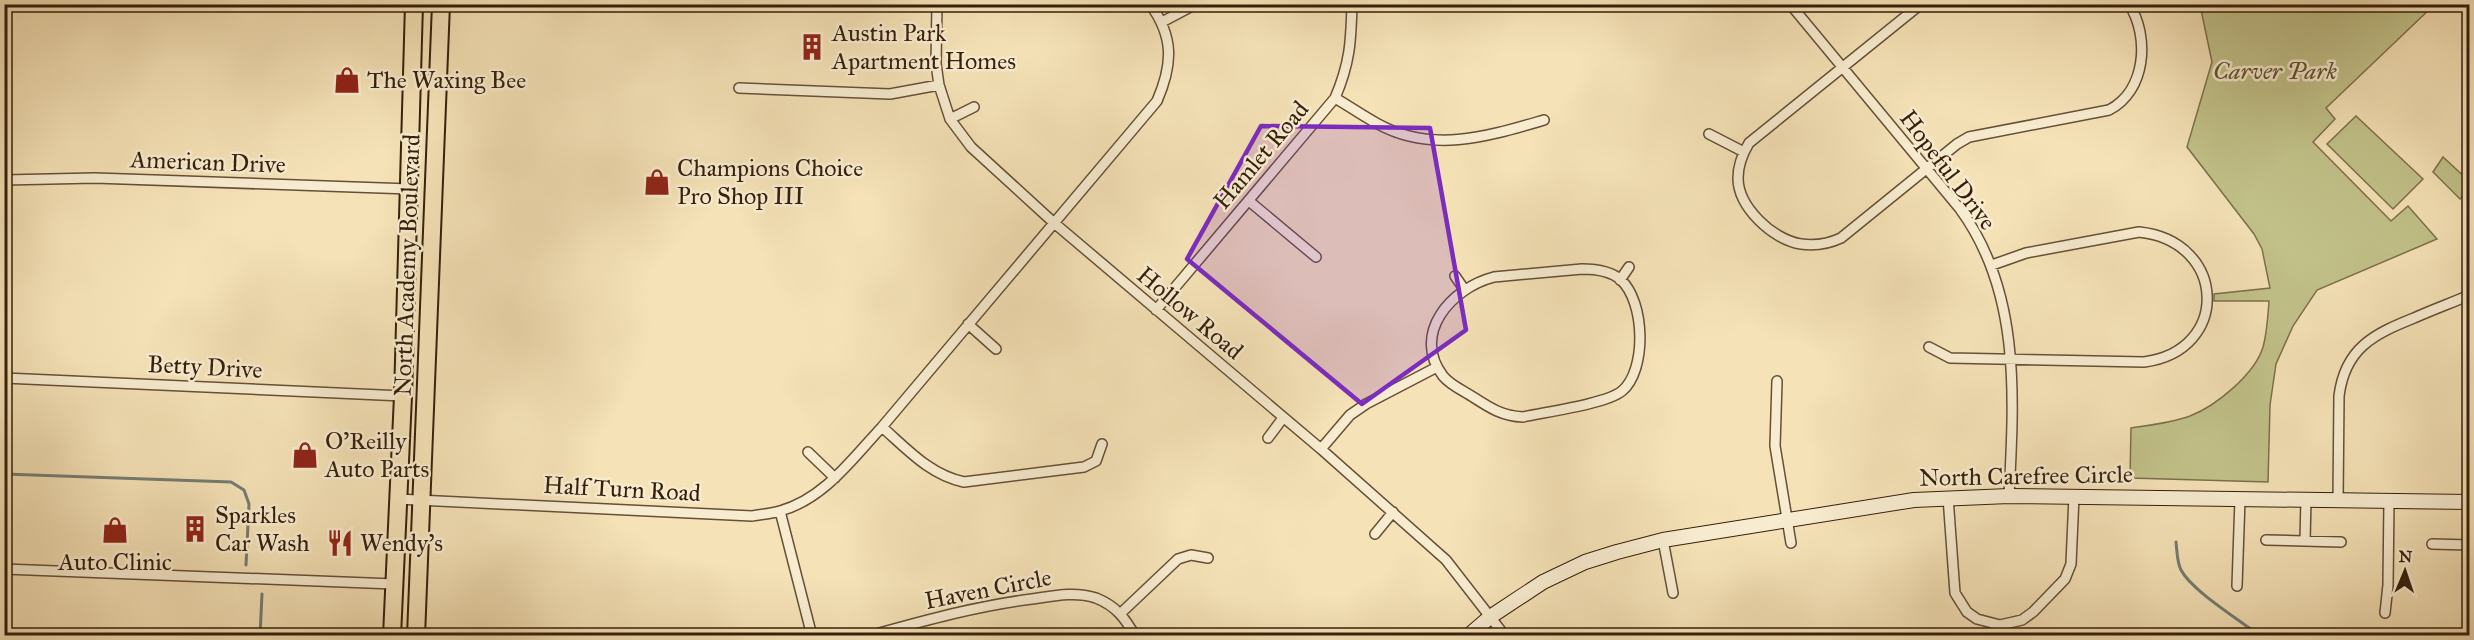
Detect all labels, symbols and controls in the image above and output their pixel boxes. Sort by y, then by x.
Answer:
place label: Austin Park Apartment Homes [831,18,1016,76]
building icon: Austin Park Apartment Homes [797,32,827,62]
park label: Carver Park [2213,56,2337,86]
shop icon: The Waxing Bee [332,65,362,95]
place label: The Waxing Bee [367,65,526,95]
street label: Hamlet Road [1207,95,1315,215]
street label: Hopeful Drive [1893,104,2003,236]
street label: North Academy Boulevard [387,133,427,397]
street label: American Drive [129,144,286,180]
place label: Champions Choice Pro Shop III [677,153,863,211]
shop icon: Champions Choice Pro Shop III [642,167,672,197]
street label: Hollow Road [1131,260,1249,366]
street label: Betty Drive [147,349,263,385]
place label: O'Reilly Auto Parts [324,426,429,484]
shop icon: O'Reilly Auto Parts [290,440,320,470]
street label: North Carefree Circle [1919,459,2133,493]
street label: Half Turn Road [542,470,702,508]
place label: Sparkles Car Wash [215,500,310,558]
building icon: Sparkles Car Wash [180,514,210,544]
shop icon: Auto Clinic [100,515,130,545]
restaurant icon: Wendy's [325,528,355,558]
place label: Wendy's [360,528,443,558]
north arrow [2375,541,2435,601]
place label: Auto Clinic [57,547,172,577]
text: N [2398,547,2413,566]
street label: Haven Circle [922,562,1054,616]

